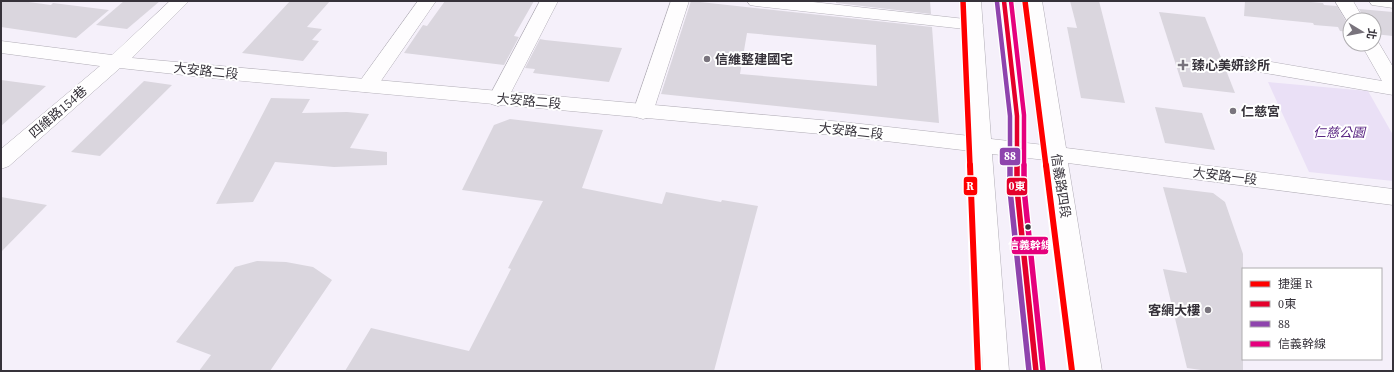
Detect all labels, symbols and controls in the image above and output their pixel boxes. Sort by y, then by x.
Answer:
north arrow [1342,12,1382,52]
text: 北 [1363,27,1380,40]
place label: 信維整建國宅 [715,51,793,68]
marker: 信維整建國宅 [702,54,712,64]
place label: 臻心美妍診所 [1192,57,1270,74]
street label: 大安路二段 [173,59,239,83]
marker: 臻心美妍診所 [1177,59,1189,71]
street label: 四維路154巷 [25,82,91,142]
street label: 大安路二段 [496,90,562,112]
place label: 仁慈宮 [1241,103,1280,120]
marker: 仁慈宮 [1228,106,1238,116]
street label: 大安路二段 [818,119,884,143]
park label: 仁慈公園 [1313,124,1367,141]
line badge: 88 [999,147,1021,166]
text: 88 [1004,149,1016,164]
street label: 信義路四段 [1048,153,1074,219]
street label: 大安路一段 [1192,164,1258,188]
line badge: R [963,176,978,196]
line badge: 0東 [1006,177,1028,196]
text: R [966,179,974,194]
text: 0東 [1009,179,1025,194]
unlabelled marker [1023,222,1033,232]
line badge: 信義幹線 [1011,236,1049,255]
text: 信義幹線 [1008,238,1052,253]
legend [1242,268,1382,360]
text: 捷運 R [1278,276,1313,292]
text: 0東 [1278,296,1296,312]
place label: 客網大樓 [1148,302,1200,319]
marker: 客網大樓 [1203,305,1213,315]
text: 88 [1278,316,1290,332]
text: 信義幹線 [1278,336,1326,352]

